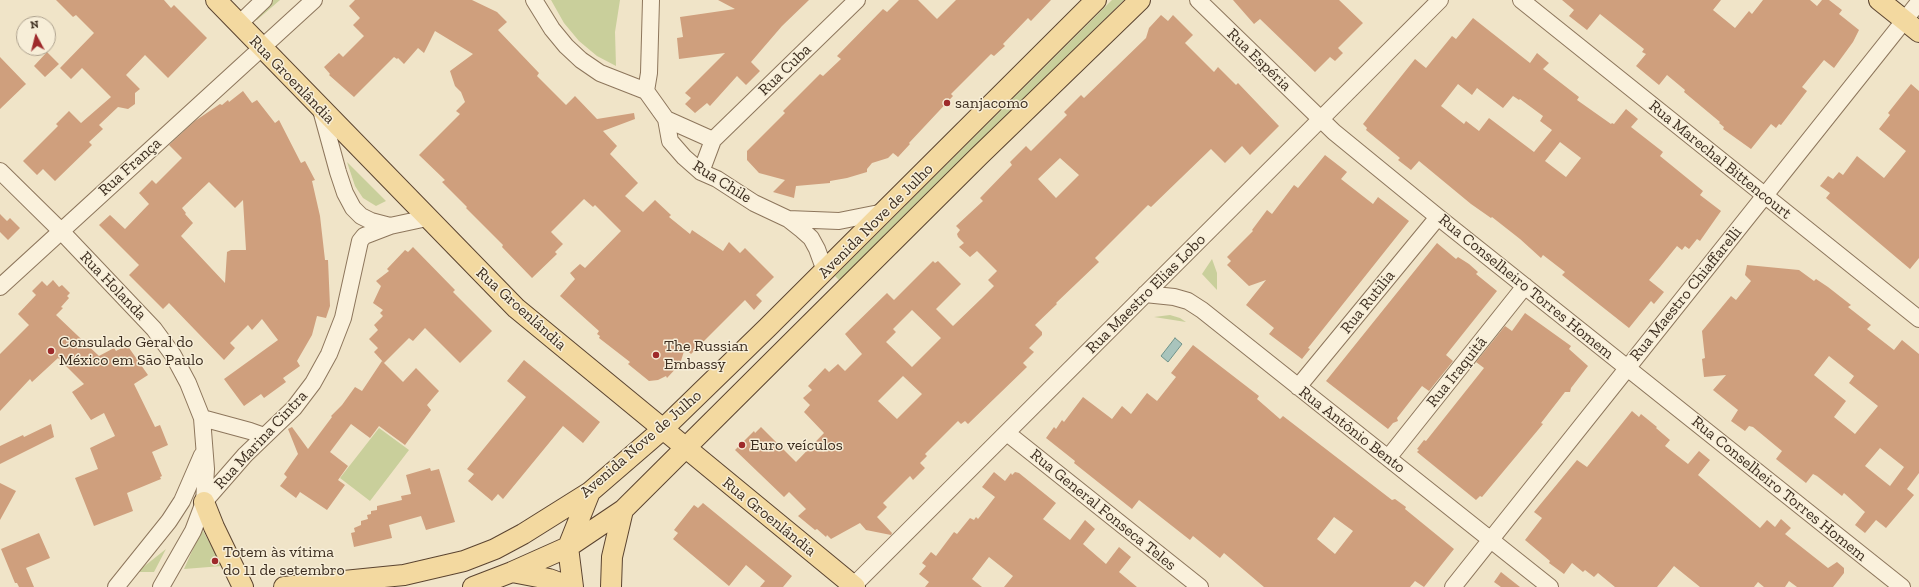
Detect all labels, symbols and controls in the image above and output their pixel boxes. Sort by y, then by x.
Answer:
north arrow [16,16,56,56]
text: N [30,18,40,32]
street label: Rua Espéria [1223,25,1295,95]
street label: Rua Groenlândia [245,32,339,128]
street label: Rua Cuba [755,40,815,100]
place label: sanjacomo [955,93,1028,113]
street label: Rua Marechal Bittencourt [1645,97,1795,223]
marker: sanjacomo [942,98,952,108]
street label: Rua França [95,134,165,200]
street label: Rua Chile [689,156,755,208]
street label: Avenida Nove de Julho [815,160,937,282]
street label: Rua Conselheiro Torres Homem [1434,210,1618,364]
street label: Rua Maestro Chiaffarelli [1626,223,1746,365]
street label: Rua Maestro Elias Lobo [1082,230,1210,358]
street label: Rua Holanda [76,248,150,324]
street label: Rua Groenlândia [472,263,570,355]
street label: Rua Rutilia [1337,266,1399,338]
place label: Consulado Geral do México em São Paulo [59,332,203,370]
street label: Rua Iraquitã [1423,333,1491,411]
place label: The Russian Embassy [664,336,748,374]
marker: Consulado Geral do México em São Paulo [46,346,56,356]
marker: The Russian Embassy [651,350,661,360]
street label: Rua Antônio Bento [1295,382,1409,478]
street label: Avenida Nove de Julho [576,386,706,502]
street label: Rua Marina Cintra [210,387,312,493]
street label: Rua Conselheiro Torres Homem [1687,412,1871,566]
place label: Euro veículos [750,435,843,455]
marker: Euro veículos [737,440,747,450]
street label: Rua General Fonseca Teles [1026,445,1180,575]
street label: Rua Groenlândia [718,473,820,561]
place label: Totem às vítima do 11 de setembro [223,542,345,580]
marker: Totem às vítima do 11 de setembro [210,556,220,566]

